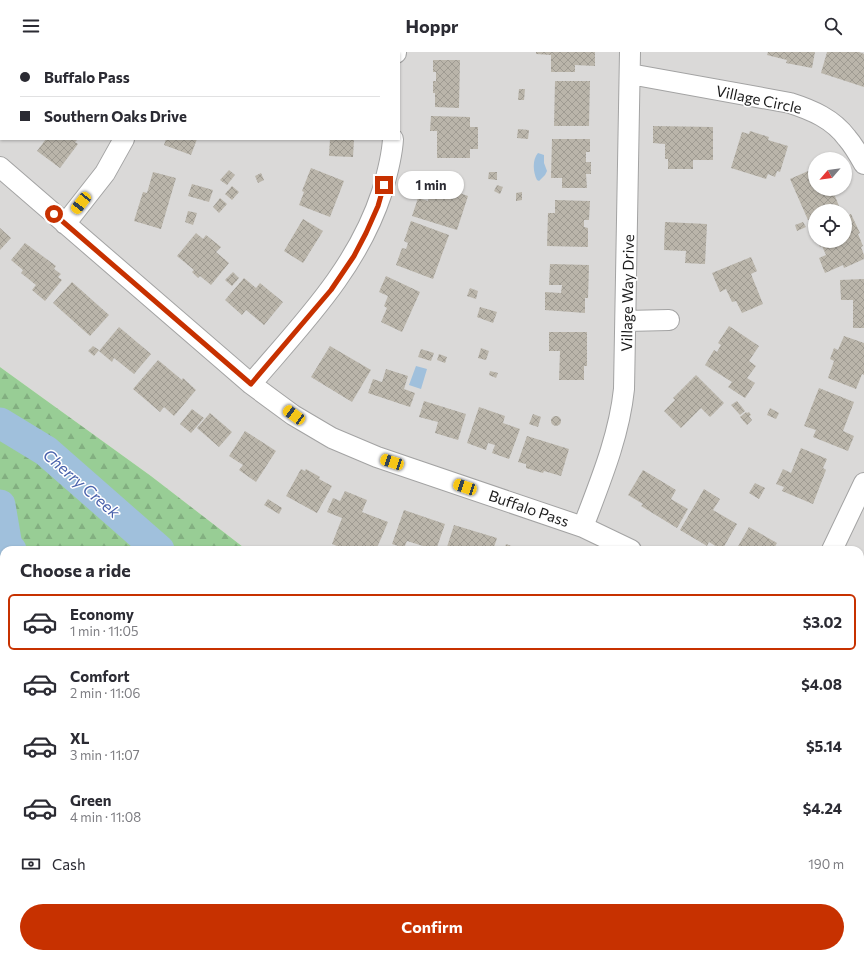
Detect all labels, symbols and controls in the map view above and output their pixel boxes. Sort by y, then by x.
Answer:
icon: menu [20,15,42,37]
text: Hoppr [406,15,459,37]
icon: search [822,15,844,37]
text: Buffalo Pass [44,68,130,86]
street label: Village Circle [714,81,804,117]
text: Southern Oaks Drive [44,107,187,125]
north arrow [808,152,852,196]
map controls [808,152,852,248]
callout: 1 min [398,171,464,199]
route end [375,176,393,194]
text: 1 min [416,177,446,193]
car [69,190,93,216]
button: locate [808,204,852,248]
route start [45,205,63,223]
street label: Village Way Drive [617,234,637,352]
car [281,403,307,427]
water label: Cherry Creek [40,445,124,522]
car [379,453,405,471]
car [452,477,478,497]
street label: Buffalo Pass [486,486,572,530]
text: Choose a ride [20,559,131,581]
icon: car [22,604,58,640]
text: Economy [70,605,134,623]
text: $3.02 [803,613,842,631]
text: 1 min · 11:05 [70,623,138,639]
icon: car [22,666,58,702]
text: Comfort [70,667,130,685]
text: $4.08 [801,675,842,693]
text: 2 min · 11:06 [70,685,140,701]
icon: car [22,728,58,764]
text: XL [70,729,89,747]
text: $5.14 [806,737,842,755]
text: 3 min · 11:07 [70,747,140,763]
icon: car [22,790,58,826]
text: Green [70,791,111,809]
text: $4.24 [803,799,842,817]
text: 4 min · 11:08 [70,809,141,825]
icon: cash [20,853,42,875]
text: Cash [52,855,86,873]
text: 190 m [808,856,844,872]
button: Confirm [20,904,844,950]

